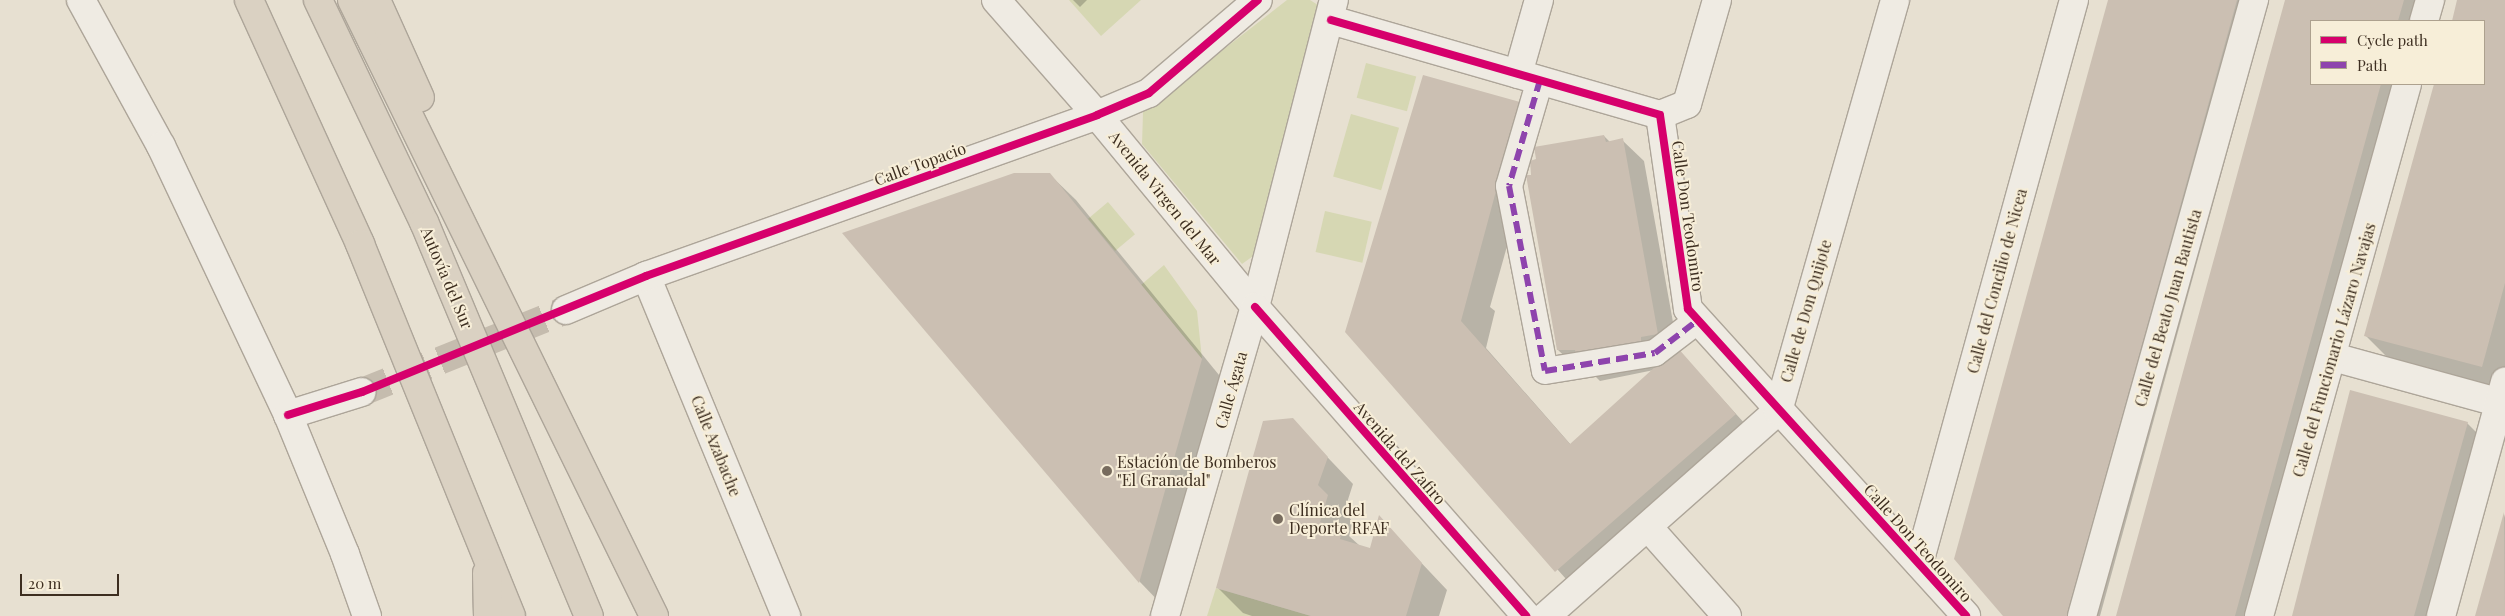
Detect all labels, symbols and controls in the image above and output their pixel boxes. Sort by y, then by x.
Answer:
legend [2310,20,2485,85]
text: Cycle path [2357,30,2428,50]
text: Path [2357,55,2387,75]
street label: Avenida Virgen del Mar [1105,127,1225,269]
street label: Calle Topacio [871,138,969,190]
street label: Calle Don Teodomiro [1668,139,1708,293]
street label: Calle del Concilio de Nicea [1963,186,2031,376]
street label: Calle del Beato Juan Bautista [2131,207,2205,409]
street label: Calle del Funcionario Lázaro Navajas [2288,221,2380,479]
street label: Autovía del Sur [417,224,477,332]
street label: Calle de Don Quijote [1776,237,1836,385]
street label: Calle Ágata [1211,349,1251,431]
street label: Calle Azabache [687,392,745,500]
street label: Avenida del Zafiro [1350,398,1450,508]
place label: Estación de Bomberos "El Granadal" [1117,452,1276,490]
marker: Estación de Bomberos "El Granadal" [1101,465,1113,477]
street label: Calle Don Teodomiro [1860,480,1976,606]
place label: Clínica del Deporte RFAF [1289,500,1389,538]
marker: Clínica del Deporte RFAF [1271,512,1285,526]
scale bar [22,564,121,596]
text: 20 m [28,573,61,593]

